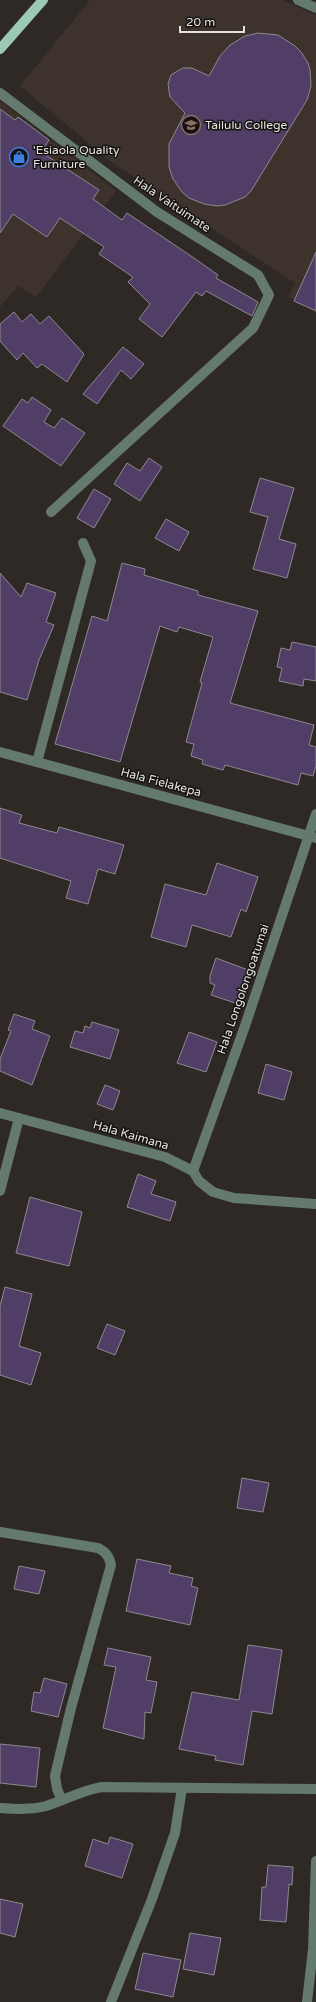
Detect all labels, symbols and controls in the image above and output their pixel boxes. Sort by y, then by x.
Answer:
scale bar [180,8,244,34]
text: 20 m [186,15,215,29]
school or university icon: Tailulu College [180,114,202,136]
place label: Tailulu College [205,118,288,132]
place label: 'Esiaola Quality Furniture [33,143,120,171]
shop icon: 'Esiaola Quality Furniture [8,146,30,168]
street label: Hala Vaituimate [131,173,213,235]
street label: Hala Fielakepa [119,765,203,799]
street label: Hala Longolongoatumai [214,922,272,1056]
street label: Hala Kaimana [91,1117,171,1153]

